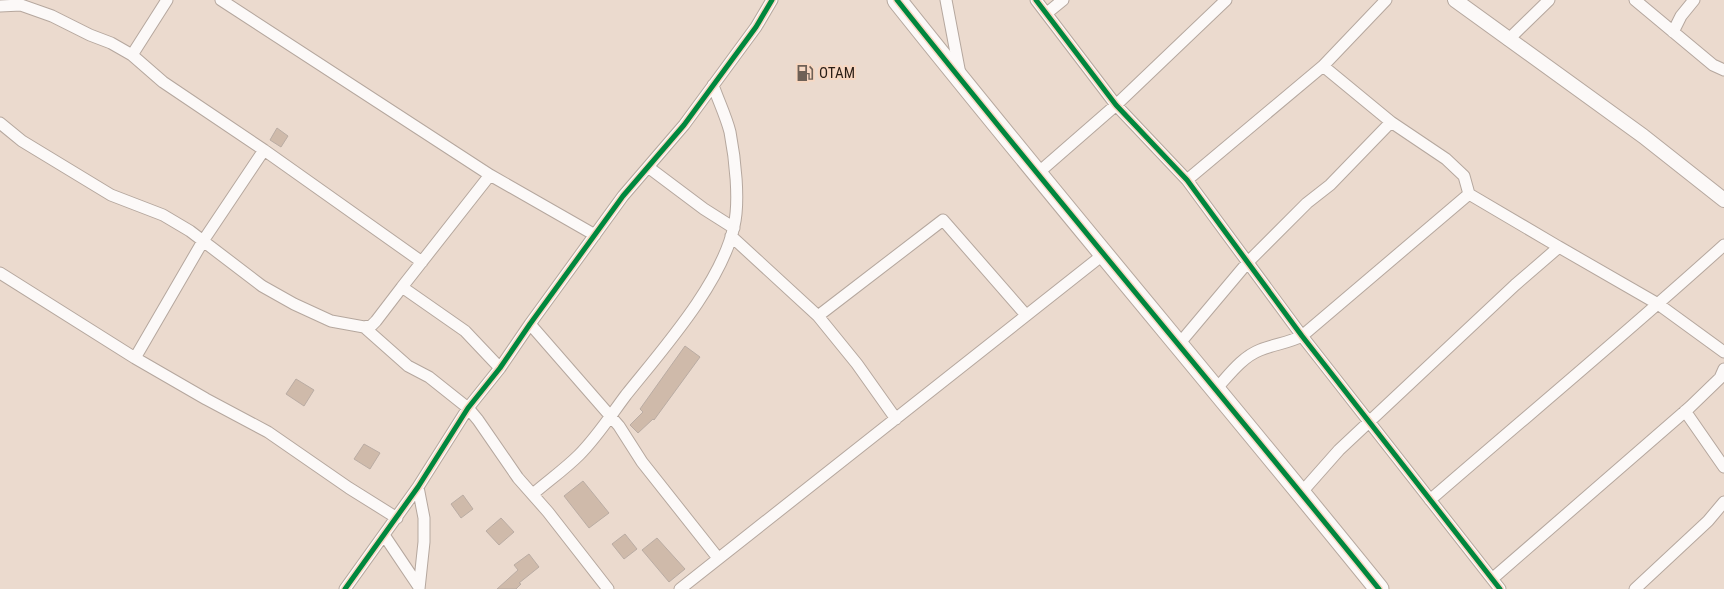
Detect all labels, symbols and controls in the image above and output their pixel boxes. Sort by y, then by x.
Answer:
fuel station icon: OTAM [795,63,815,83]
place label: OTAM [819,64,855,82]

